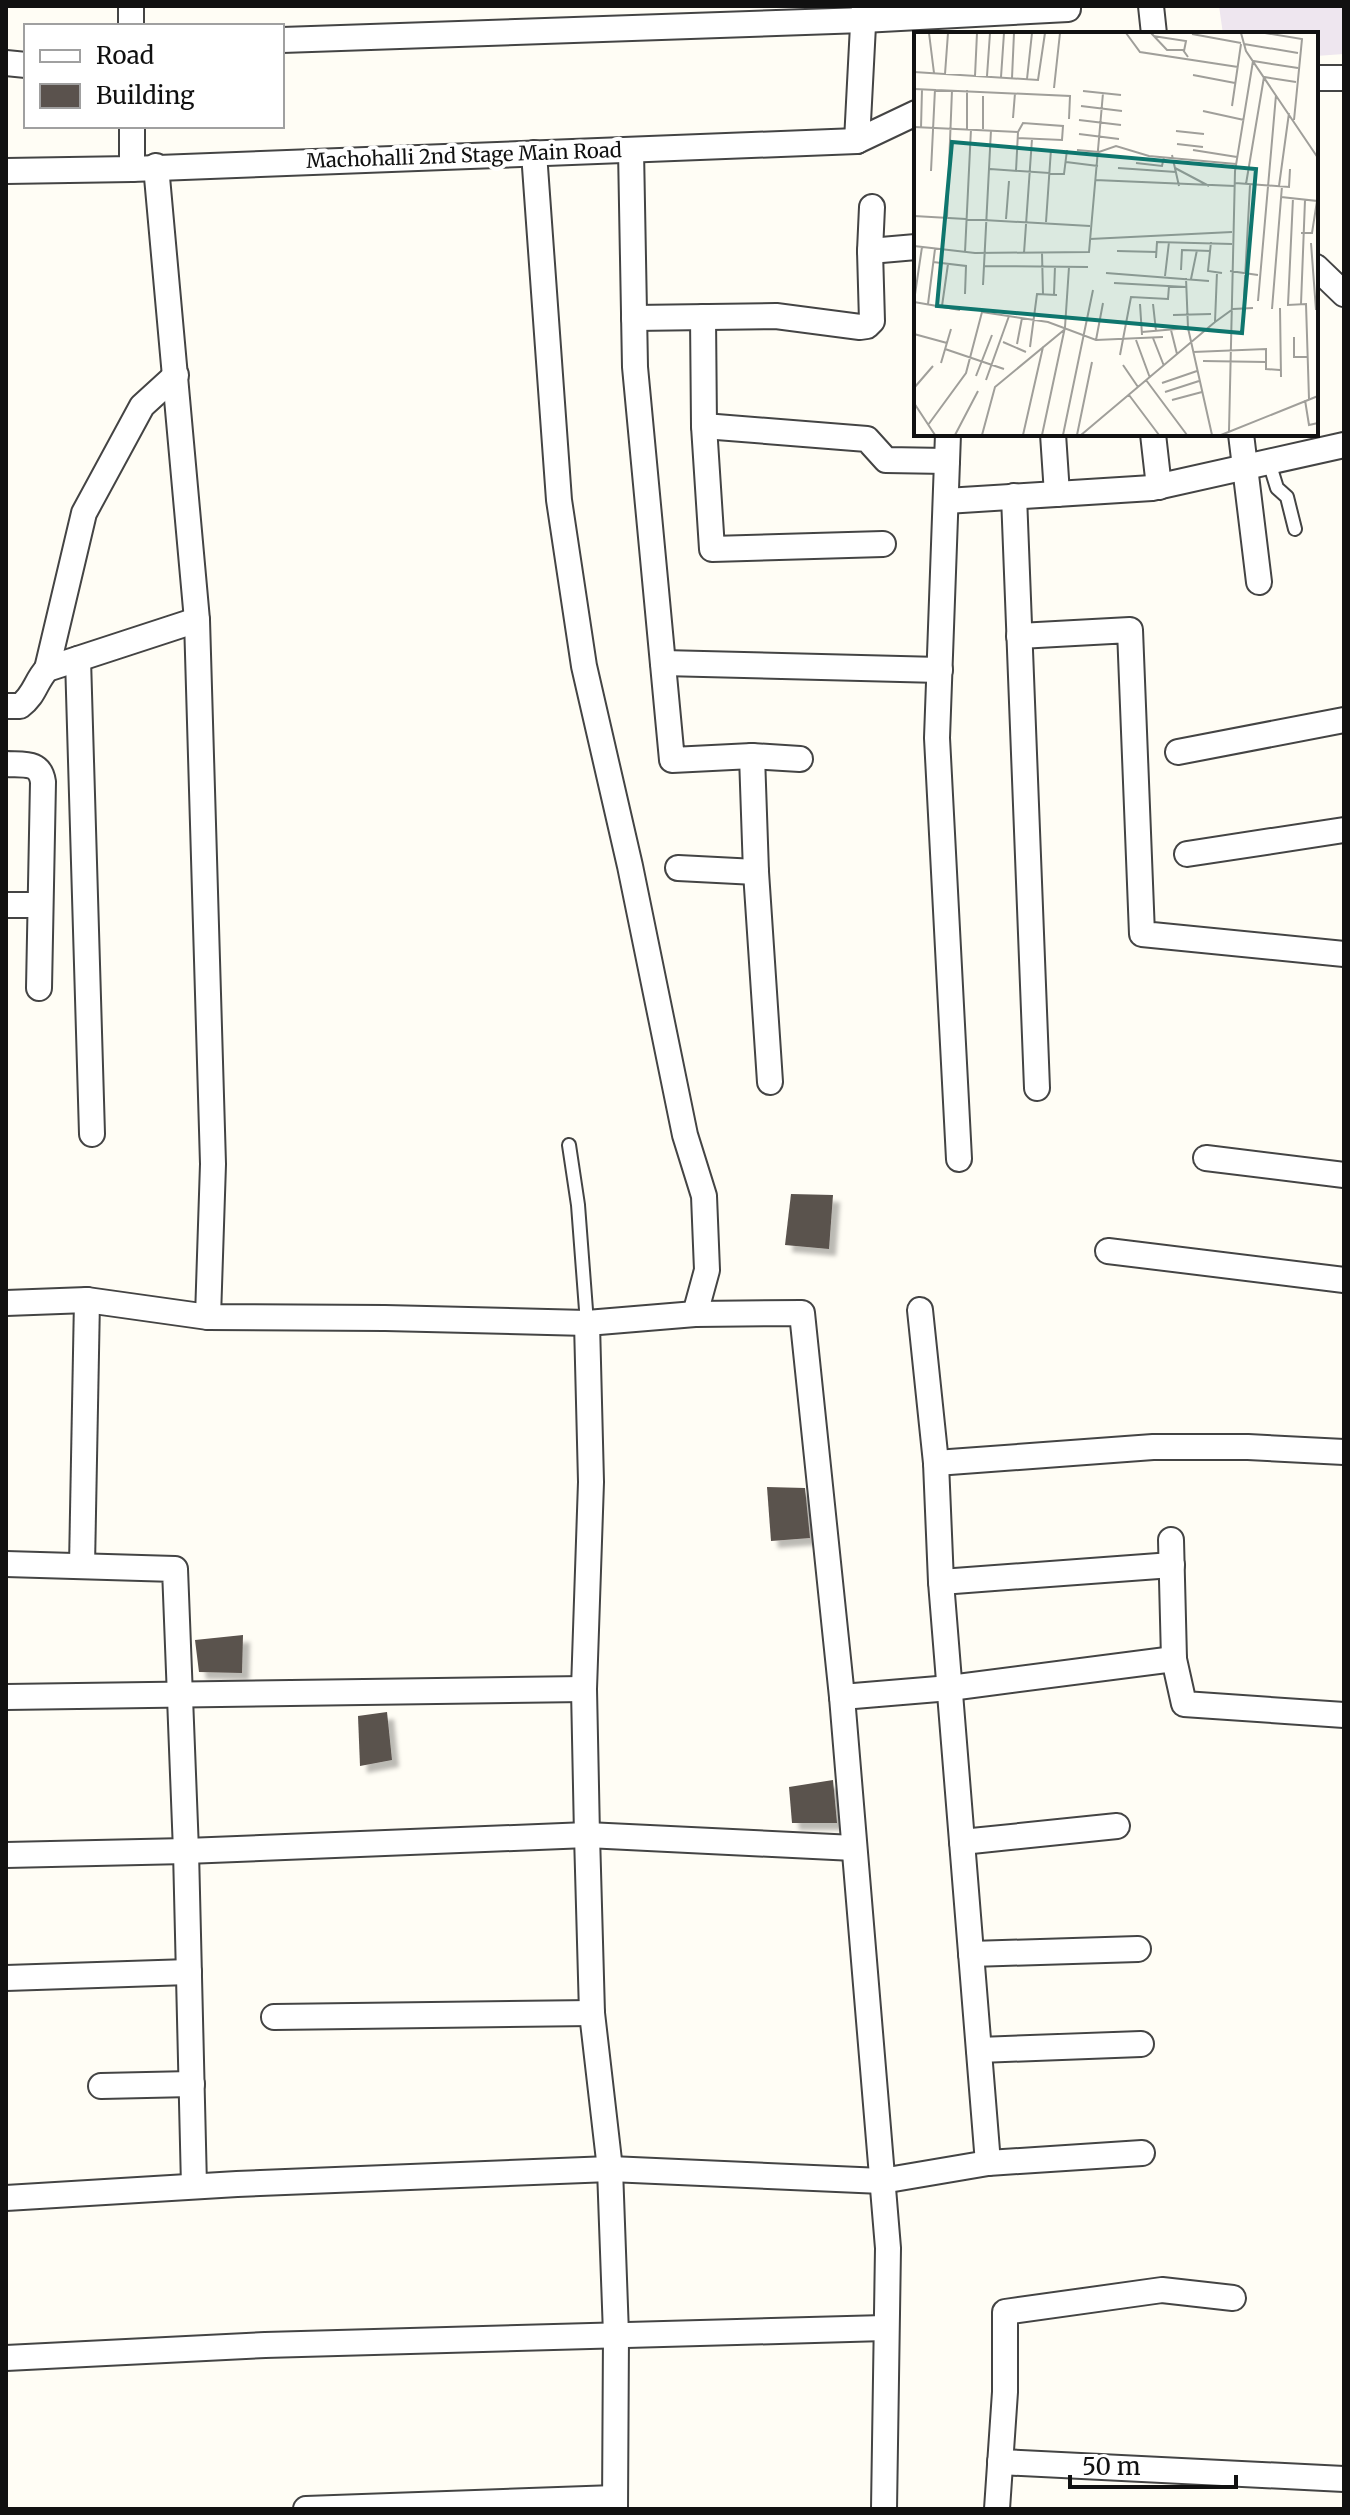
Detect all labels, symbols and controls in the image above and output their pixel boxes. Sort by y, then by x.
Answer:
legend [24,24,284,128]
inset map [914,32,1318,436]
text: Road [96,40,154,71]
text: Building [96,80,195,111]
street label: Machohalli 2nd Stage Main Road [306,137,622,173]
scale bar [1070,2439,1236,2489]
text: 50 m [1082,2451,1141,2482]

